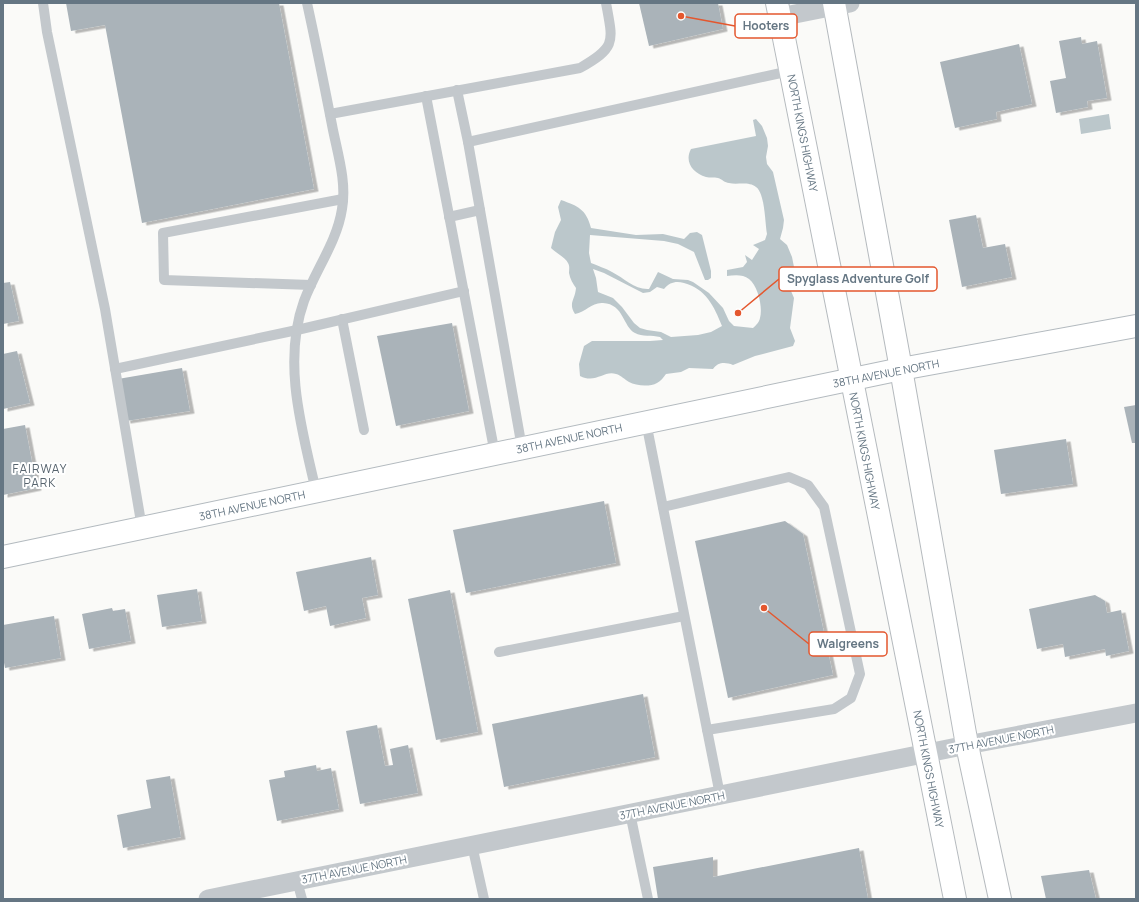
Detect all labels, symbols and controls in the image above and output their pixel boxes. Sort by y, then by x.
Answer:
callout: Hooters [735,14,797,38]
text: Hooters [743,17,790,34]
street label: NORTH KINGS HIGHWAY [784,73,822,194]
callout: Spyglass Adventure Golf [779,267,937,291]
text: Spyglass Adventure Golf [787,270,930,287]
street label: 38TH AVENUE NORTH [832,355,940,391]
street label: NORTH KINGS HIGHWAY [846,391,884,512]
street label: 38TH AVENUE NORTH [515,419,623,457]
district label: FAIRWAY PARK [13,460,67,491]
street label: 38TH AVENUE NORTH [198,486,306,524]
callout: Walgreens [809,632,887,656]
text: Walgreens [817,635,879,652]
street label: NORTH KINGS HIGHWAY [910,709,948,830]
street label: 37TH AVENUE NORTH [947,721,1055,757]
street label: 37TH AVENUE NORTH [618,787,726,823]
street label: 37TH AVENUE NORTH [300,851,408,887]

